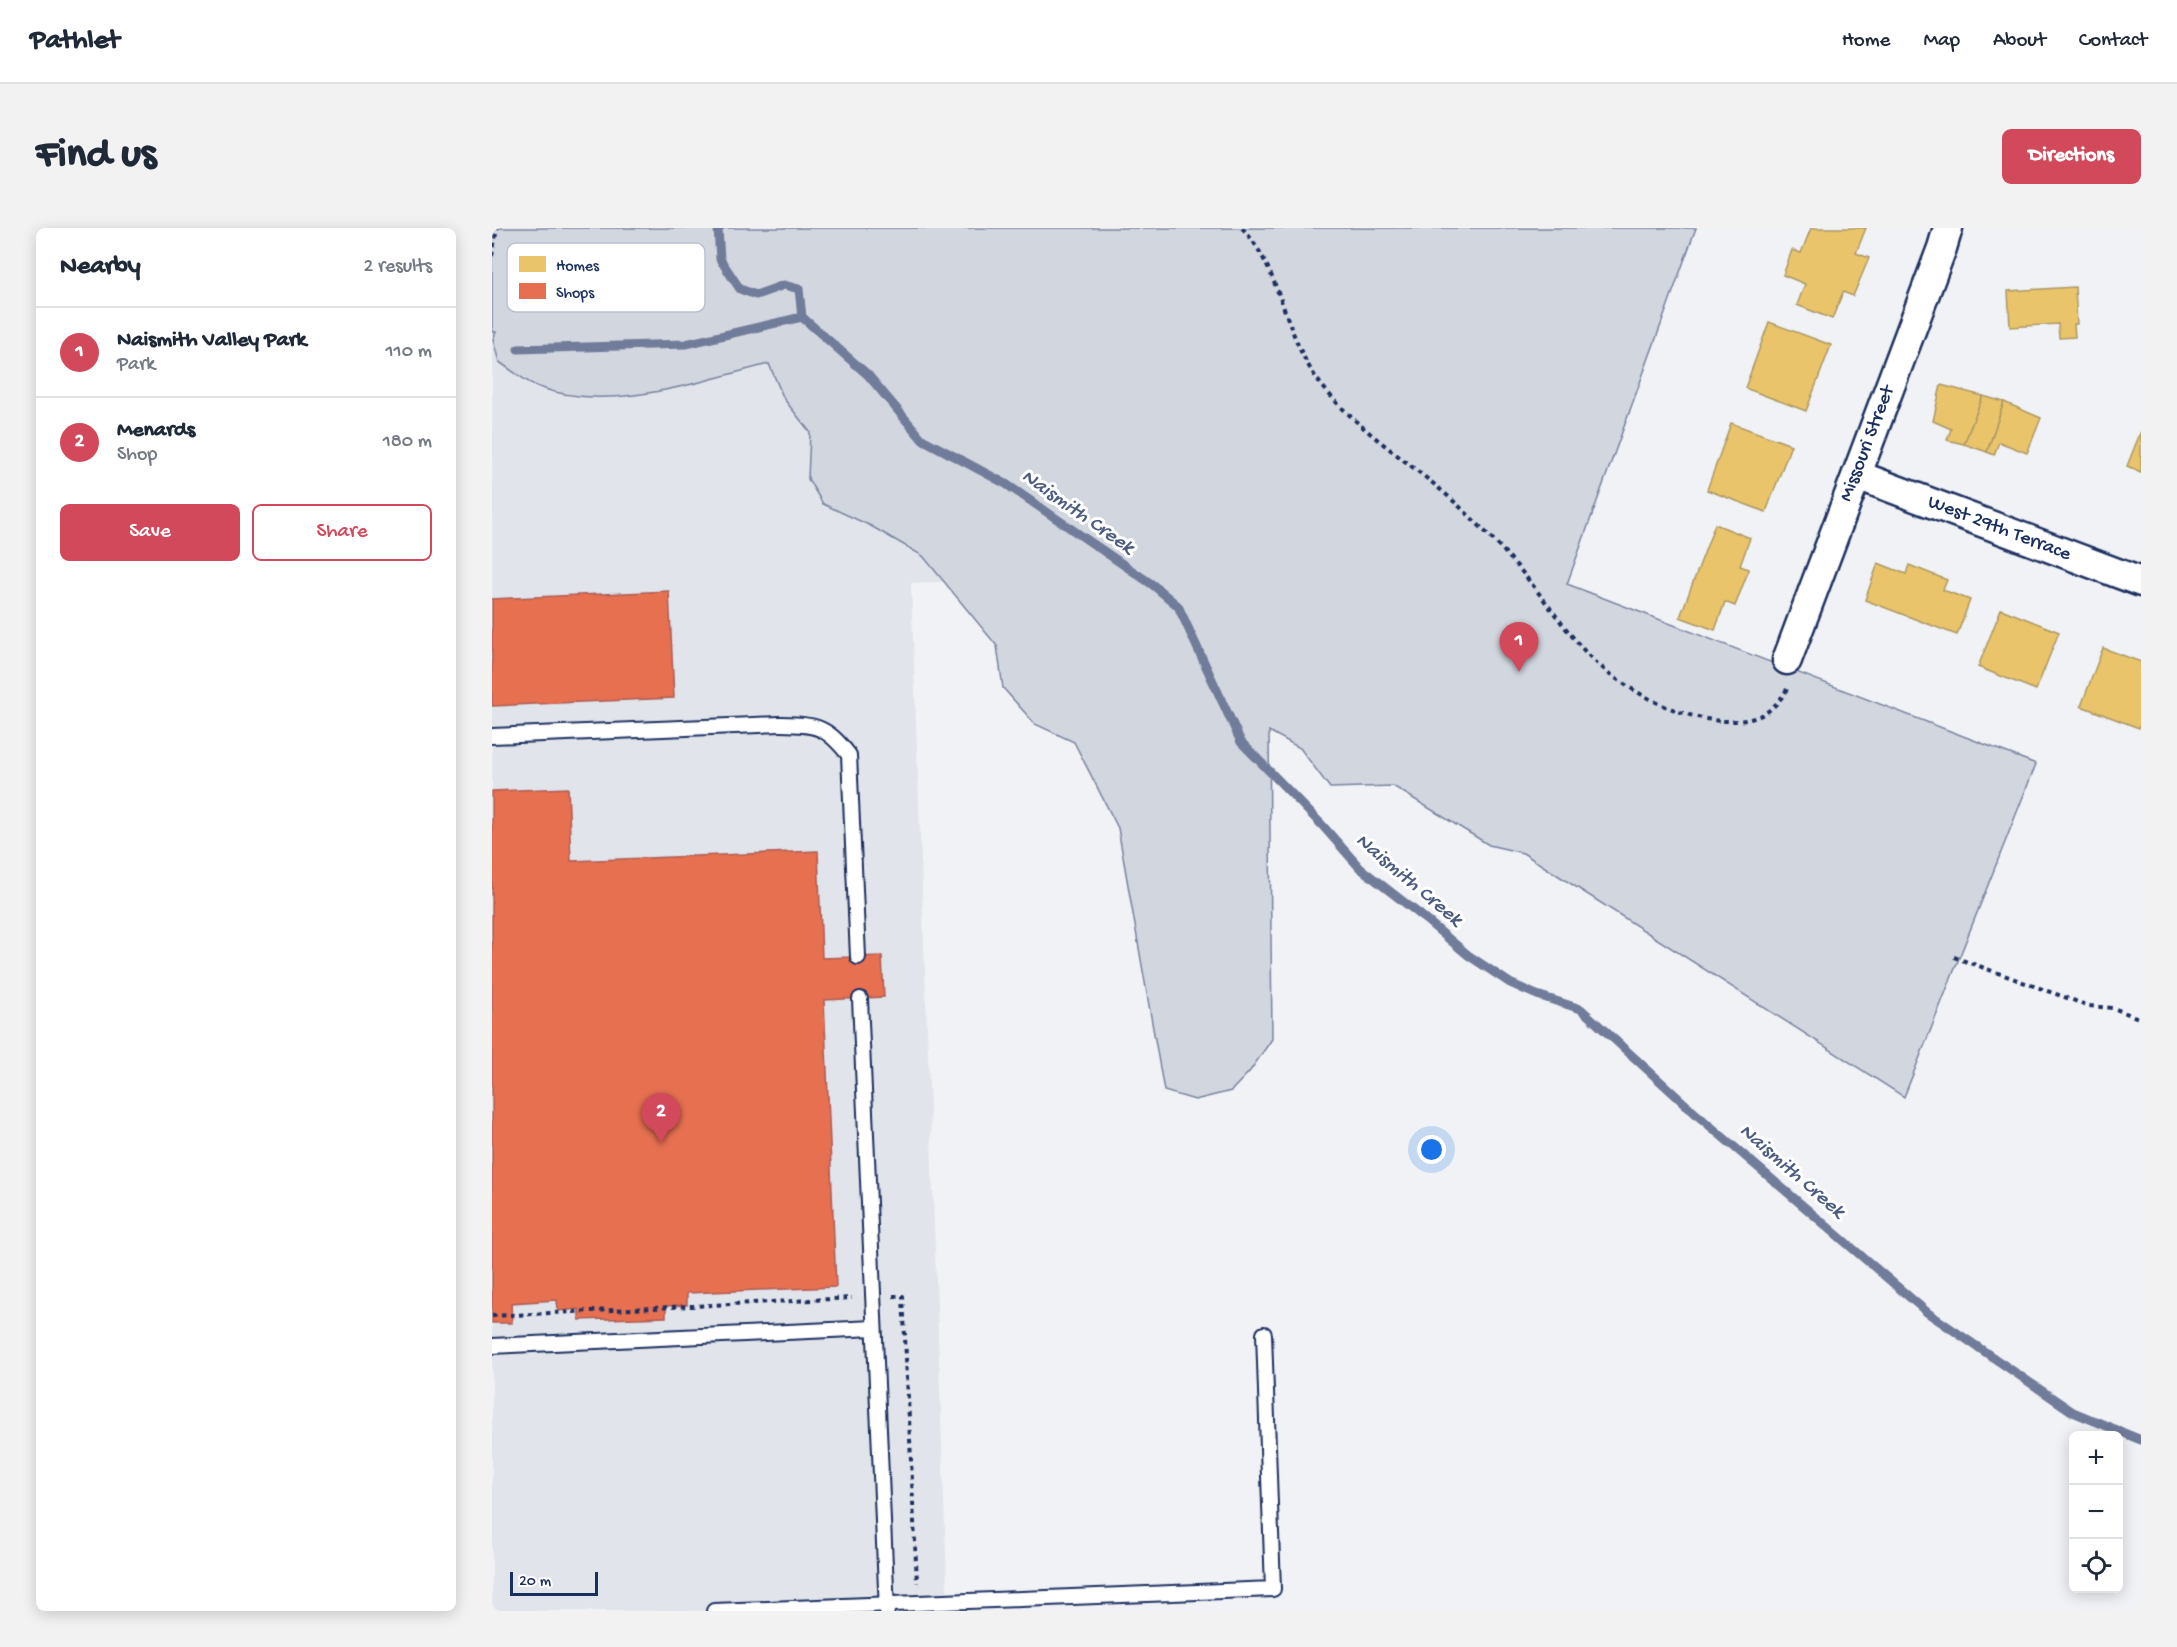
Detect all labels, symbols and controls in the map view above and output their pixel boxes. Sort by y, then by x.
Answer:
text: Pathlet [30,25,120,58]
text: Home [1842,29,1890,54]
text: Map [1923,29,1960,54]
text: About [1993,29,2046,54]
text: Contact [2079,29,2147,54]
button: Directions [2002,129,2141,184]
text: Find us [36,132,156,181]
legend [507,243,705,312]
text: Nearby [60,252,141,283]
text: 2 results [363,256,432,279]
text: Homes [556,258,600,277]
text: Shops [556,285,595,304]
text: Naismith Valley Park [117,328,306,354]
text: 1 [75,341,84,364]
text: 110 m [386,341,432,364]
text: Park [117,354,155,377]
street label: Missouri Street [1835,381,1901,505]
text: Menards [117,418,195,444]
text: 2 [75,431,84,454]
text: 180 m [383,431,432,454]
text: Shop [117,444,157,467]
water label: Naismith Creek [1016,465,1140,563]
street label: West 29th Terrace [1924,491,2074,567]
button: Save [60,504,240,561]
button: Share [252,504,432,561]
pin: 1 [1500,622,1538,672]
water label: Naismith Creek [1349,829,1469,935]
pin: 2 [642,1094,680,1143]
water label: Naismith Creek [1733,1119,1851,1226]
your location [1417,1135,1446,1164]
map controls [2069,1431,2123,1593]
button: + [2069,1431,2123,1485]
button: − [2069,1485,2123,1539]
button: locate [2069,1539,2123,1593]
scale bar [510,1569,598,1596]
text: 20 m [519,1573,551,1592]

